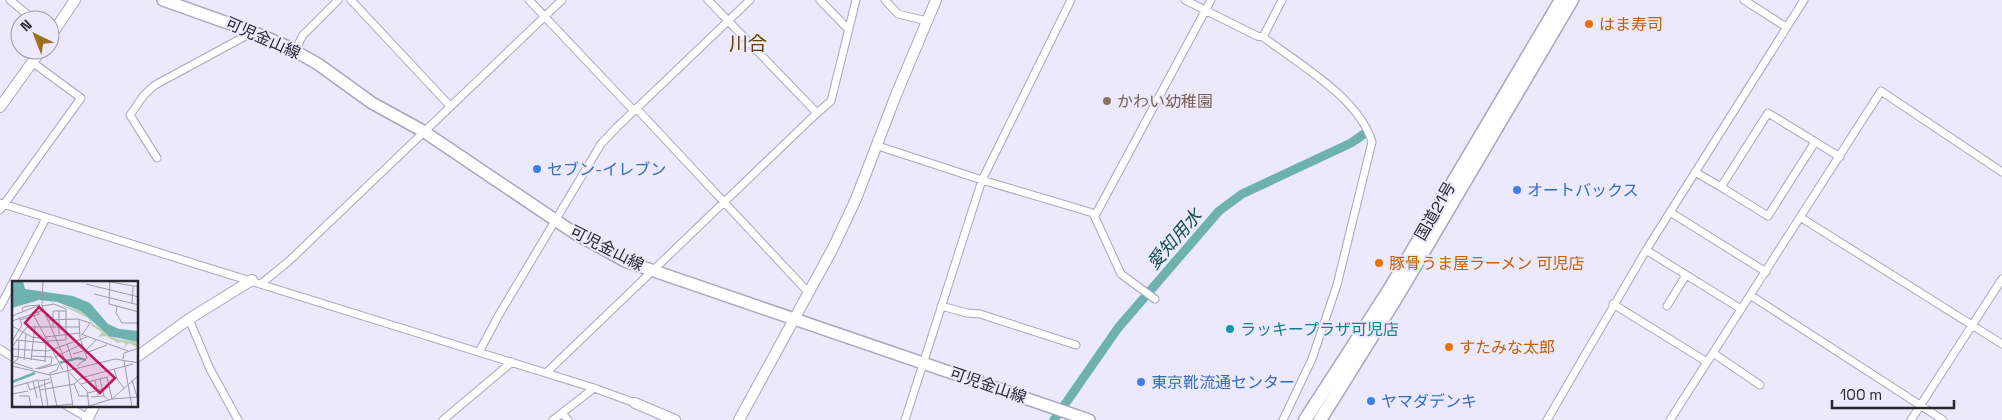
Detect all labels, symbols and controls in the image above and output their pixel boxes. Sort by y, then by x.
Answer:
north arrow [10,10,60,60]
street label: 可児金山線 [222,12,304,64]
place label: はま寿司 [1599,14,1663,35]
text: N [17,16,36,35]
marker: はま寿司 [1583,18,1595,30]
district label: 川合 [729,31,767,56]
place label: かわい幼稚園 [1117,91,1213,112]
marker: かわい幼稚園 [1101,95,1113,107]
place label: セブン-イレブン [547,159,666,180]
marker: セブン-イレブン [531,163,543,175]
street label: 国道21号 [1410,178,1460,244]
place label: オートバックス [1527,180,1639,201]
marker: オートバックス [1511,184,1523,196]
water label: 愛知用水 [1142,203,1208,274]
street label: 可児金山線 [567,220,647,276]
place label: 豚骨うま屋ラーメン 可児店 [1389,253,1584,274]
marker: 豚骨うま屋ラーメン 可児店 [1373,257,1385,269]
inset map [12,281,139,408]
place label: ラッキープラザ可児店 [1240,319,1399,340]
marker: ラッキープラザ可児店 [1224,323,1236,335]
place label: すたみな太郎 [1459,337,1555,358]
marker: すたみな太郎 [1443,341,1455,353]
street label: 可児金山線 [947,362,1029,408]
place label: 東京靴流通センター [1151,372,1295,393]
marker: 東京靴流通センター [1135,376,1147,388]
scale bar [1832,378,1954,410]
text: 100 m [1840,385,1882,404]
place label: ヤマダデンキ [1381,391,1477,412]
marker: ヤマダデンキ [1365,395,1377,407]

